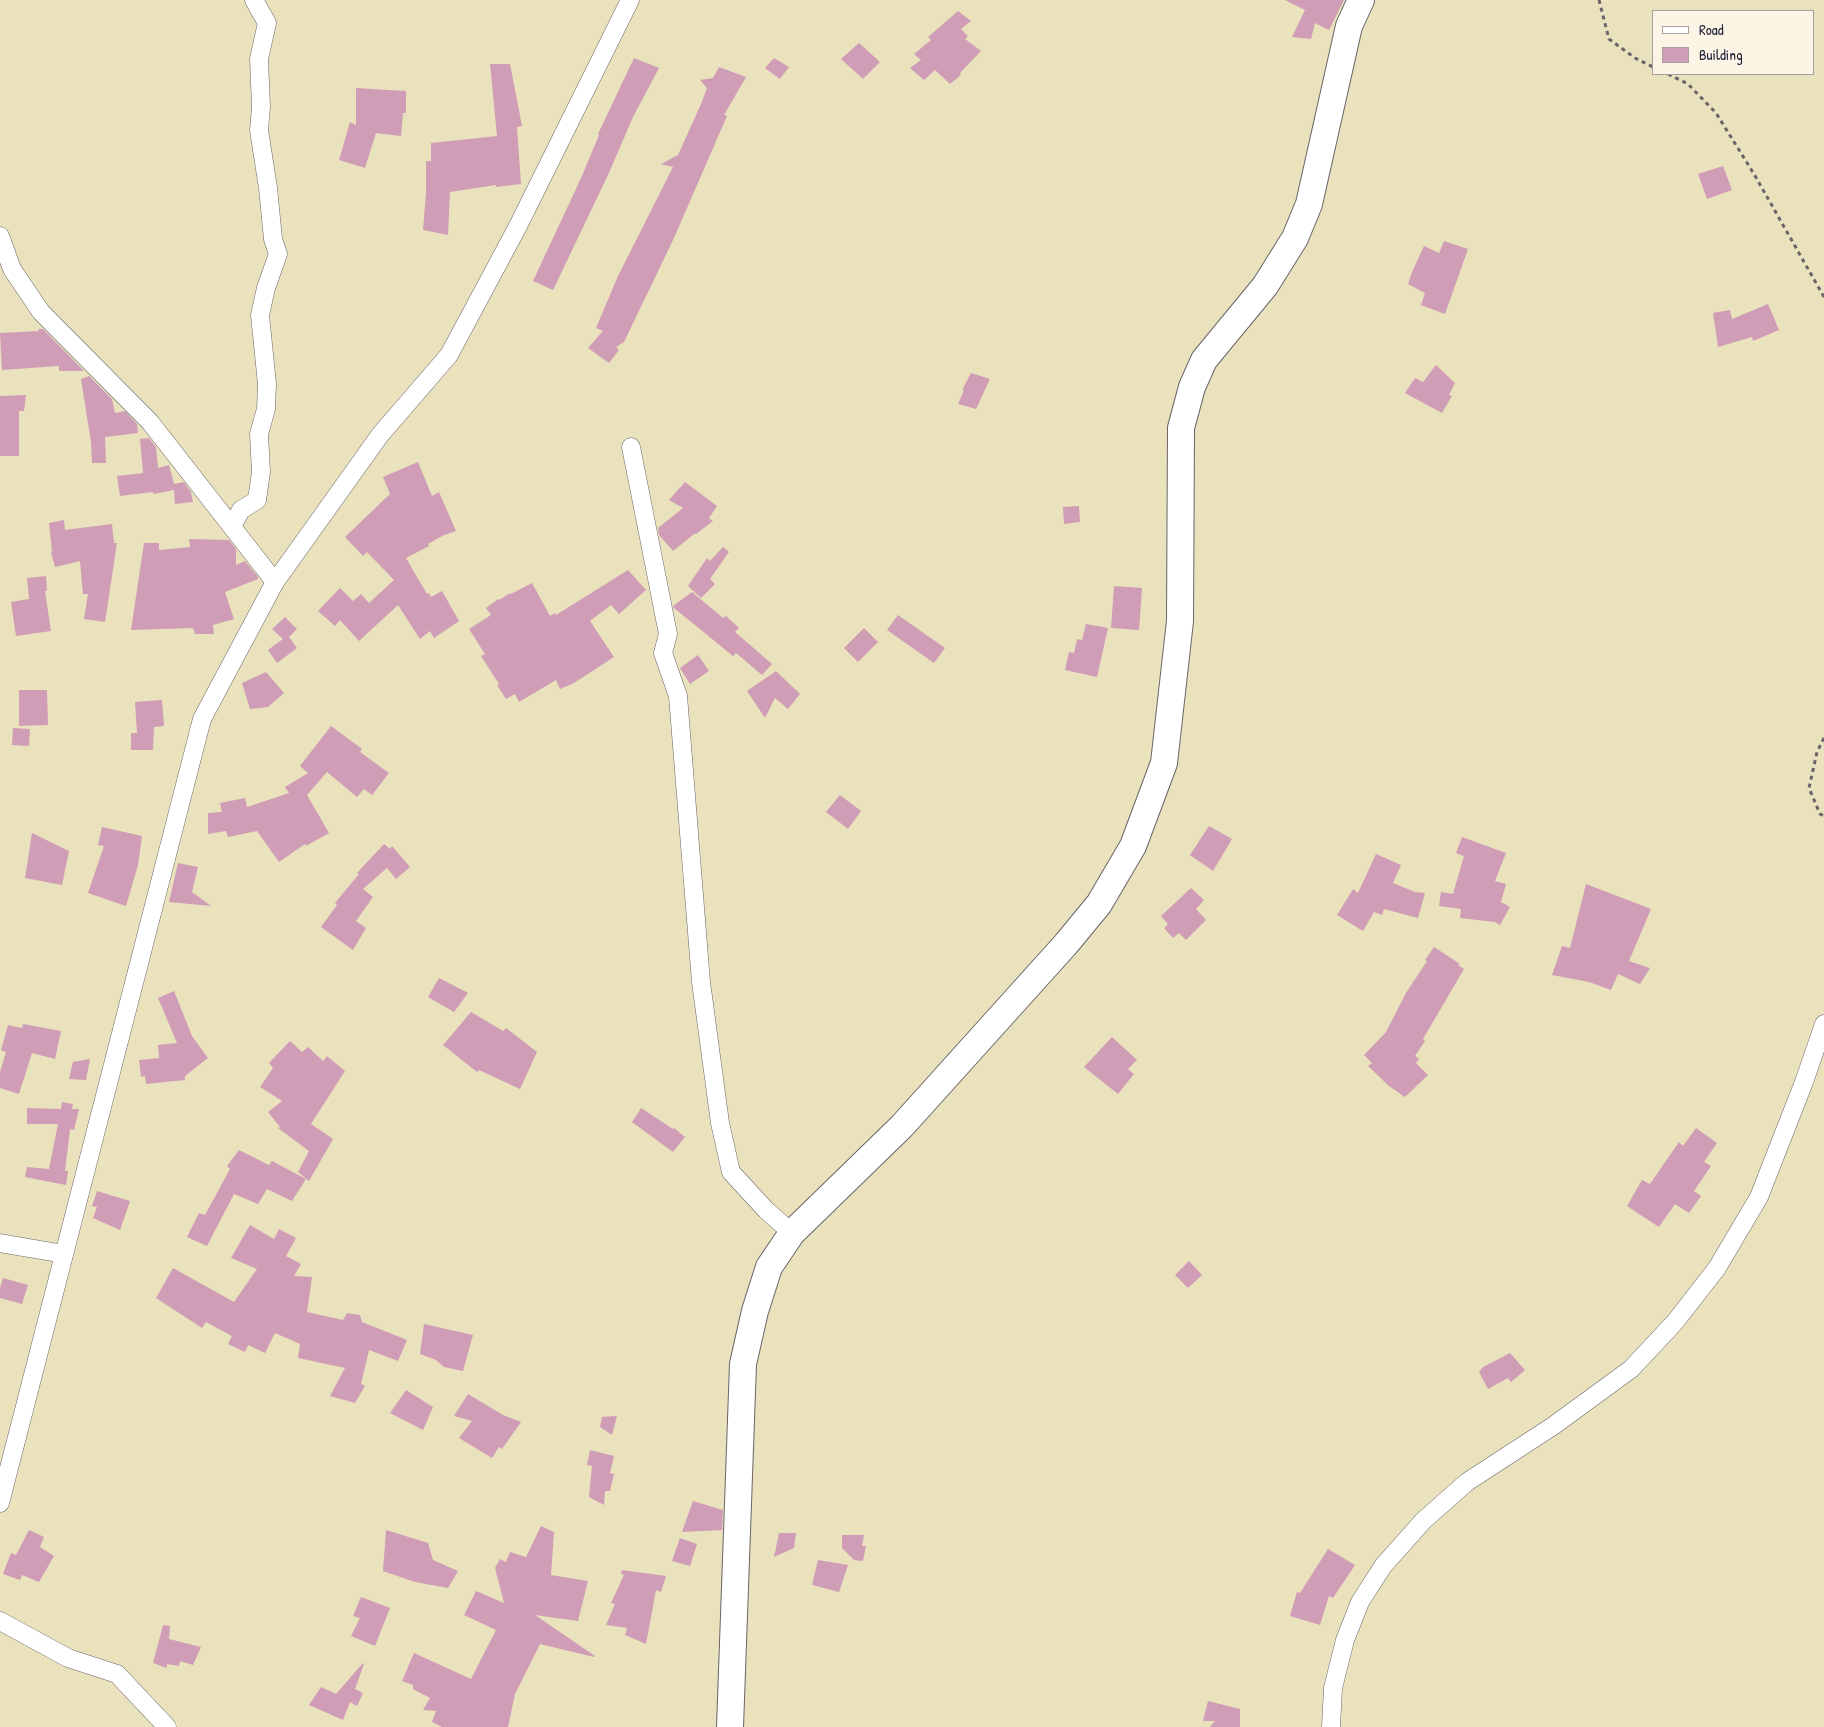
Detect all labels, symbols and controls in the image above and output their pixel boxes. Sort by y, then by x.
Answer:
legend [1652,10,1814,75]
text: Road [1699,19,1724,40]
text: Building [1699,44,1743,65]

